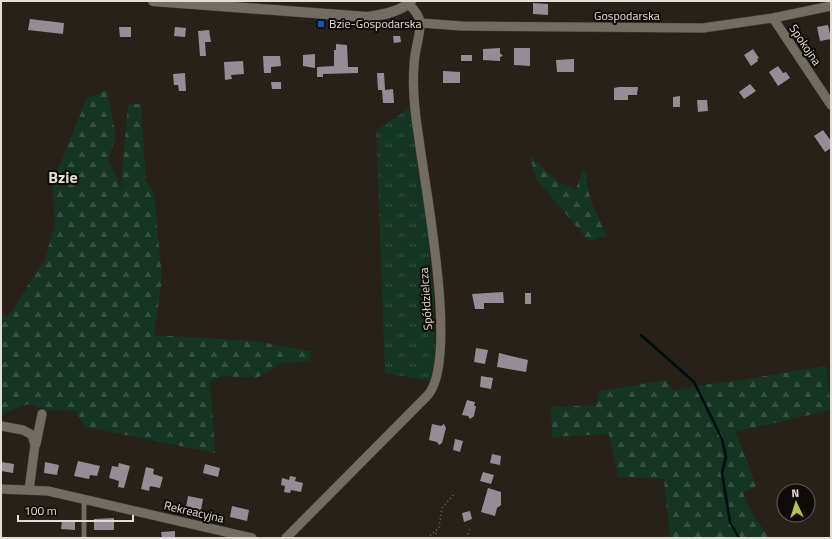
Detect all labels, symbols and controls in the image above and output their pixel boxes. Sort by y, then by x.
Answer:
street label: Gospodarska [594,6,660,25]
place label: Bzie-Gospodarska [329,14,422,33]
marker: Bzie-Gospodarska [316,19,326,29]
street label: Spokojna [785,20,826,69]
district label: Bzie [48,165,78,189]
street label: Spółdzielcza [414,267,437,331]
north arrow [776,483,816,523]
text: N [791,485,800,501]
street label: Rekreacyjna [162,495,226,528]
scale bar [18,497,133,523]
text: 100 m [24,501,57,520]

